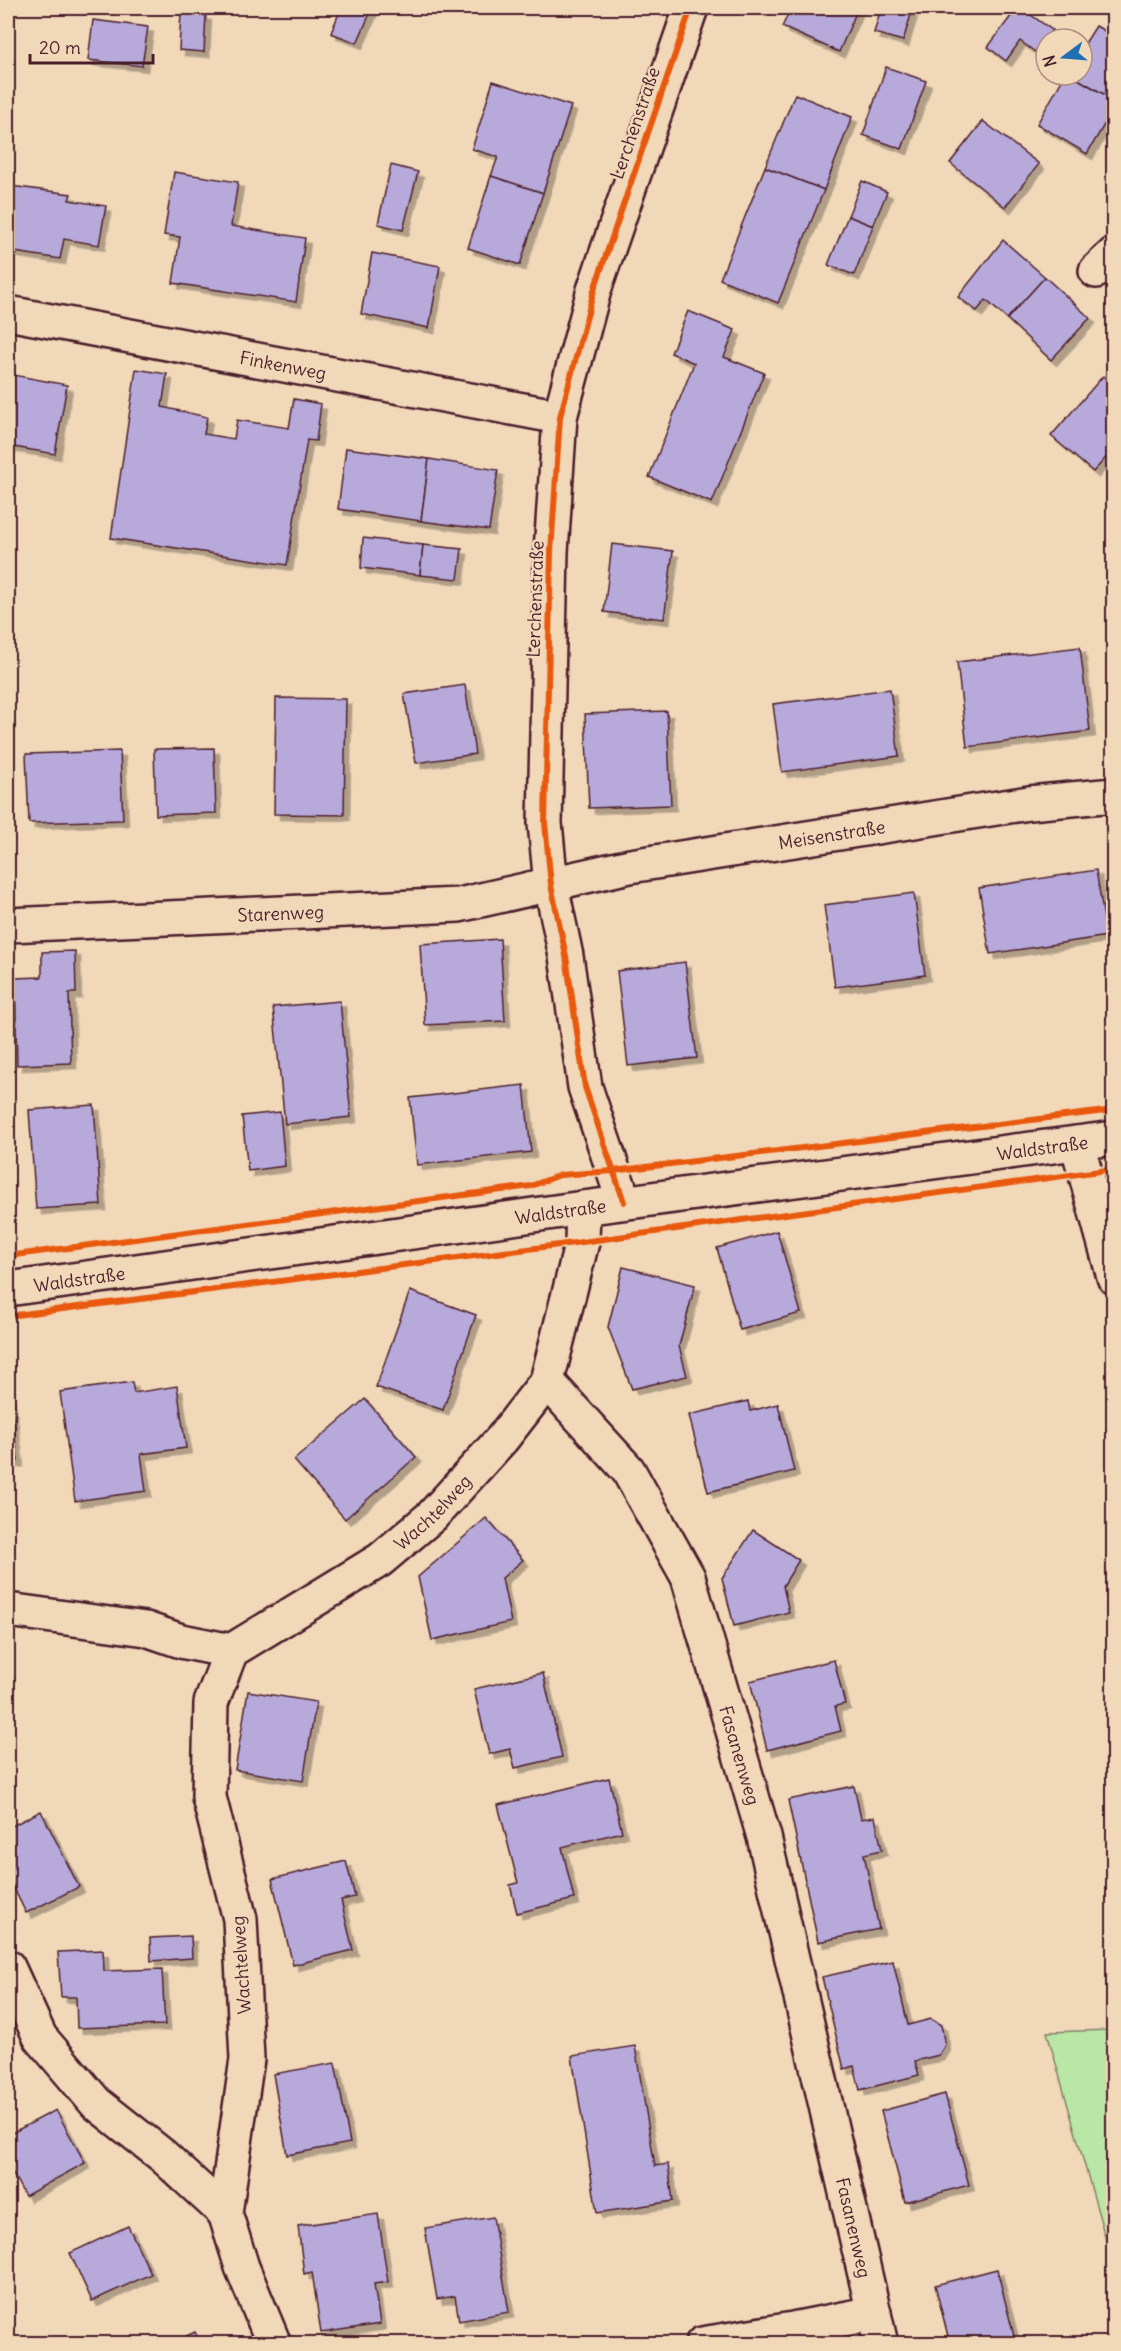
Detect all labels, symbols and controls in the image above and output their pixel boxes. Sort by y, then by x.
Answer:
scale bar [30,27,153,65]
north arrow [1034,27,1094,87]
text: 20 m [39,36,81,59]
text: N [1038,53,1061,69]
street label: Lerchenstraße [605,64,665,182]
street label: Finkenweg [238,345,328,384]
street label: Lerchenstraße [521,540,549,658]
street label: Meisenstraße [777,814,887,854]
street label: Starenweg [237,899,325,926]
street label: Waldstraße [995,1130,1089,1165]
street label: Waldstraße [513,1194,608,1229]
street label: Waldstraße [32,1261,126,1297]
street label: Wachtelweg [389,1469,476,1555]
street label: Fasanenweg [715,1703,765,1808]
street label: Wachtelweg [226,1915,256,2015]
street label: Fasanenweg [831,2175,877,2280]

